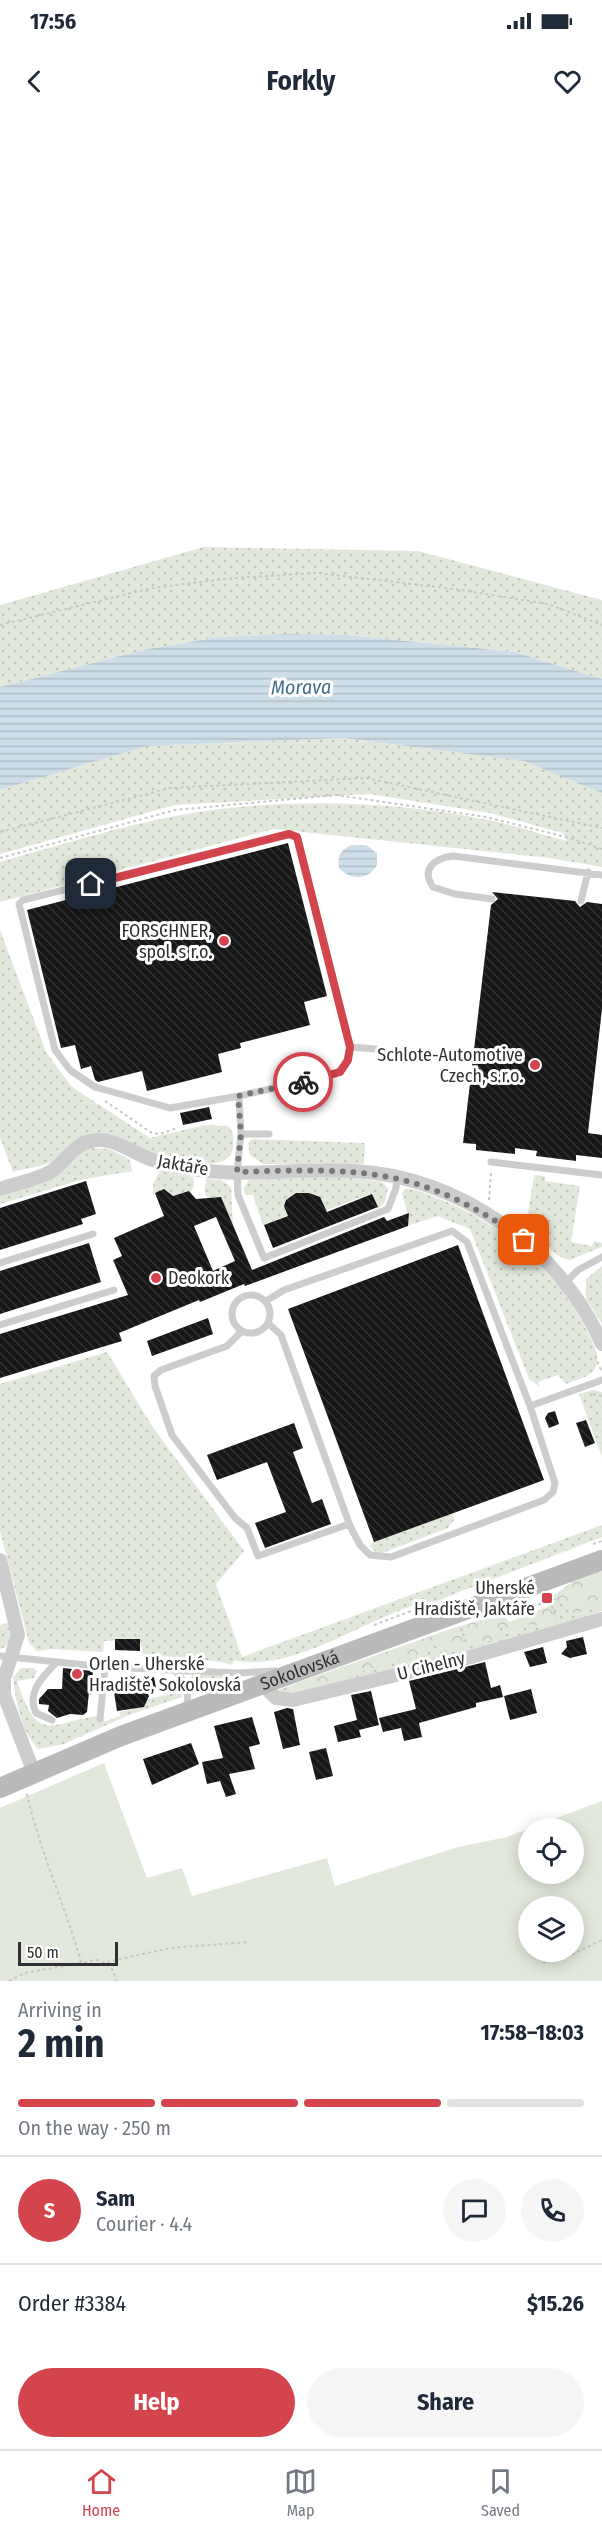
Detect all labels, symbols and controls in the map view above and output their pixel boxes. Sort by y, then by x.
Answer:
text: 17:56 [30,8,76,35]
icon: back [18,65,51,98]
text: Forkly [267,65,335,97]
icon: heart [551,65,584,98]
water label: Morava [271,674,331,700]
pin [65,858,116,909]
icon: home [74,867,107,900]
place label: FORSCHNER, spol. s r.o. [122,920,212,963]
marker: FORSCHNER, spol. s r.o. [217,934,231,948]
place label: Schlote-Automotive Czech, s.r.o. [377,1044,523,1087]
courier [273,1052,333,1112]
marker: Schlote-Automotive Czech, s.r.o. [528,1058,542,1072]
icon: bike [287,1066,320,1099]
street label: Jaktáře [156,1150,210,1180]
pin [498,1214,549,1265]
icon: bag [507,1223,540,1256]
place label: Deokork [168,1267,230,1289]
marker: Deokork [149,1271,163,1285]
place label: Uherské Hradiště, Jaktáře [414,1577,535,1620]
marker: Uherské Hradiště, Jaktáře [540,1591,554,1605]
street label: Sokolovská [257,1646,342,1695]
street label: U Cihelny [395,1647,467,1685]
place label: Orlen - Uherské Hradiště, Sokolovská [89,1653,241,1696]
marker: Orlen - Uherské Hradiště, Sokolovská [70,1667,84,1681]
map controls [518,1818,584,1962]
button: locate [518,1818,584,1884]
button: layers [518,1896,584,1962]
scale bar [18,1939,118,1966]
text: 50 m [27,1943,59,1962]
text: Arriving in [18,1998,102,2022]
text: 17:58–18:03 [481,2019,584,2046]
text: 2 min [18,2021,104,2067]
text: On the way · 250 m [18,2116,171,2140]
button: chat [443,2179,506,2242]
button: phone [521,2179,584,2242]
text: Sam [96,2185,135,2212]
text: S [44,2197,55,2224]
text: Courier · 4.4 [96,2212,192,2236]
text: Order #3384 [18,2290,126,2317]
text: $15.26 [527,2290,584,2317]
button: Help [18,2368,295,2437]
button: Share [307,2368,584,2437]
tab: Home [82,2465,120,2520]
tab: Map [284,2465,317,2520]
tab: Saved [481,2465,520,2520]

